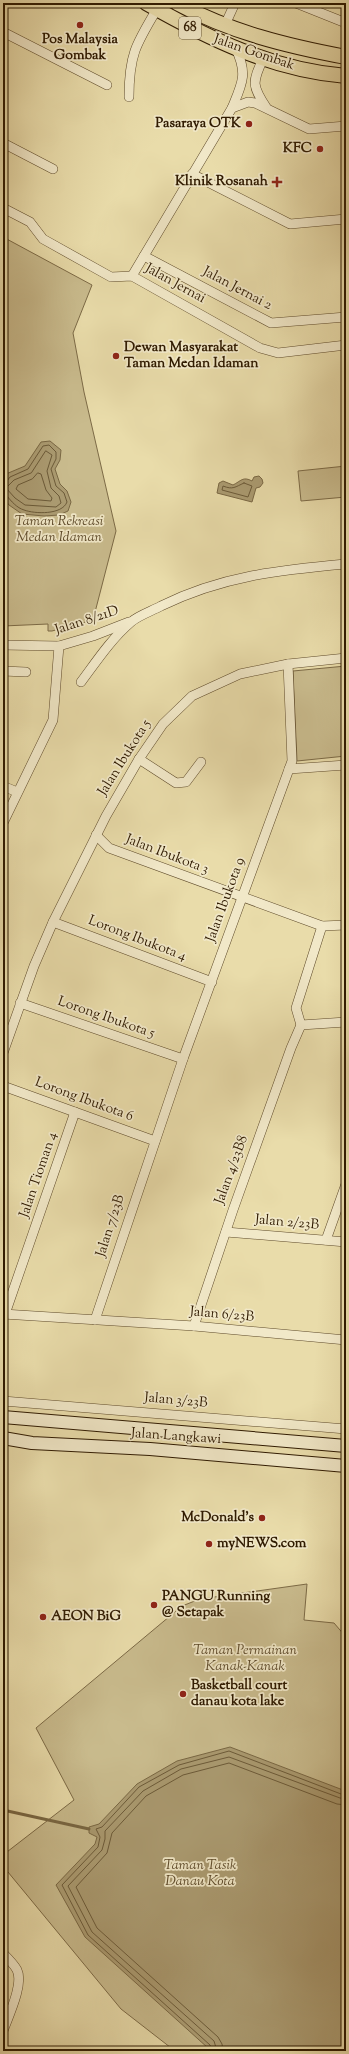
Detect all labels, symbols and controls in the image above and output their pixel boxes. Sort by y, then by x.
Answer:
road number: 68 [179,17,201,39]
marker: Pos Malaysia Gombak [75,20,85,30]
street label: Jalan Gombak [210,29,298,76]
place label: Pos Malaysia Gombak [42,30,118,66]
place label: Pasaraya OTK [155,114,242,134]
marker: Pasaraya OTK [244,119,254,129]
place label: KFC [283,139,312,159]
marker: KFC [315,144,325,154]
place label: Klinik Rosanah [175,172,269,192]
marker: Klinik Rosanah [271,176,283,188]
street label: Jalan Jernai [140,259,209,309]
street label: Jalan Jernai 2 [198,262,276,316]
place label: Dewan Masyarakat Taman Medan Idaman [124,338,259,374]
marker: Dewan Masyarakat Taman Medan Idaman [111,351,121,361]
park label: Taman Rekreasi Medan Idaman [15,512,104,548]
street label: Jalan 8/21D [52,601,122,641]
street label: Jalan Ibukota 5 [93,716,157,801]
street label: Jalan Ibukota 3 [122,830,212,880]
street label: Jalan Ibukota 9 [201,855,251,946]
street label: Lorong Ibukota 4 [85,911,189,967]
street label: Lorong Ibukota 5 [55,992,157,1044]
street label: Lorong Ibukota 6 [32,1073,136,1127]
street label: Jalan Tioman 4 [15,1130,63,1221]
street label: Jalan 4/23B8 [210,1133,254,1208]
street label: Jalan 7/23B [91,1192,131,1261]
street label: Jalan 2/23B [253,1210,320,1236]
street label: Jalan 6/23B [188,1302,255,1328]
street label: Jalan 3/23B [142,1388,209,1414]
street label: Jalan Langkawi [129,1424,222,1450]
place label: McDonald's [181,1508,254,1528]
marker: McDonald's [257,1513,267,1523]
place label: myNEWS.com [217,1534,307,1554]
marker: myNEWS.com [204,1539,214,1549]
place label: PANGU Running @ Setapak [162,1587,270,1623]
marker: PANGU Running @ Setapak [149,1600,159,1610]
place label: AEON BiG [51,1607,121,1627]
marker: AEON BiG [38,1612,48,1622]
park label: Taman Permainan Kanak-Kanak [193,1641,297,1677]
place label: Basketball court danau kota lake [191,1676,287,1712]
marker: Basketball court danau kota lake [178,1689,188,1699]
park label: Taman Tasik Danau Kota [164,1856,237,1892]

